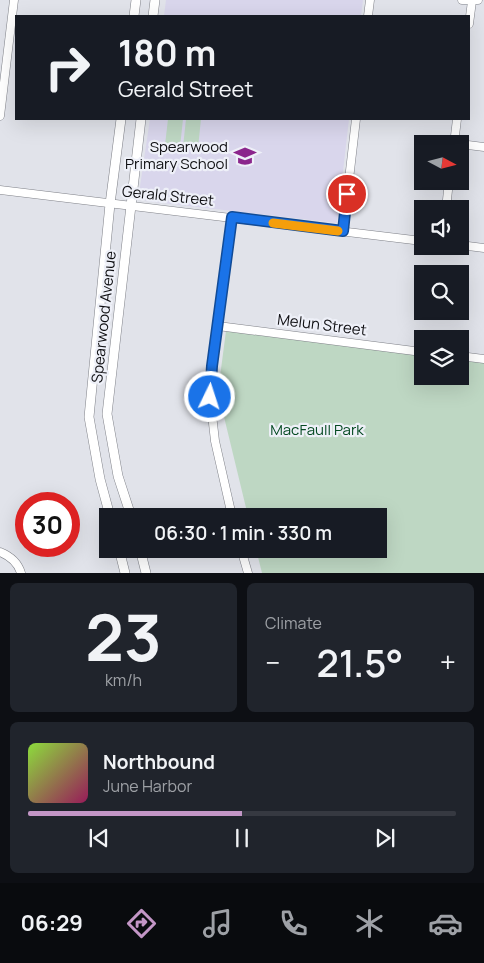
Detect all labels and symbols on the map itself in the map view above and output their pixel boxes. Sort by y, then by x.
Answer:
north arrow [414,135,469,190]
place label: Spearwood Primary School [125,136,228,174]
school or university icon: Spearwood Primary School [232,143,258,169]
pin [326,173,368,215]
street label: Gerald Street [121,180,215,211]
street label: Spearwood Avenue [86,250,121,384]
street label: Melun Street [276,309,368,340]
position arrow [183,370,235,422]
park label: MacFaull Park [270,419,364,440]
speed limit sign: 30 [15,492,80,557]

